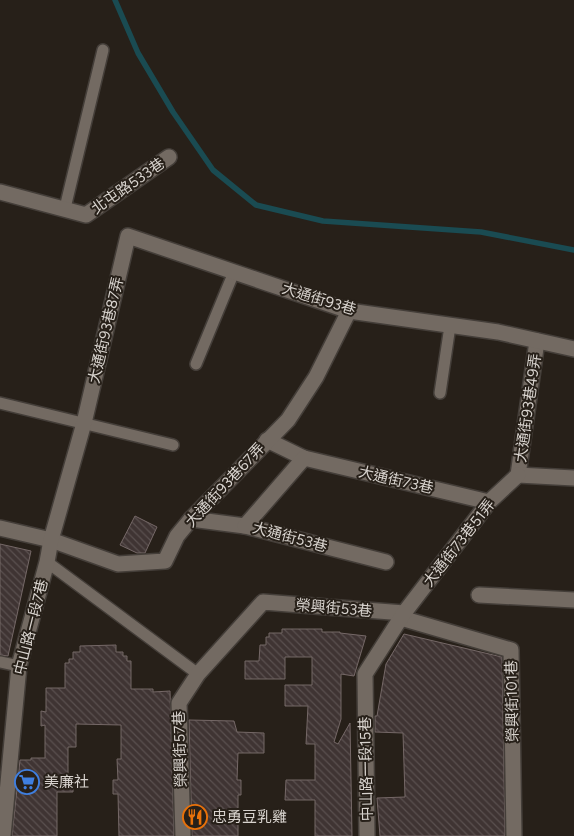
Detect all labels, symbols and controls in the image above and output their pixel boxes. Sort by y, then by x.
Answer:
street label: 北屯路533巷 [88,154,168,218]
street label: 大通街93巷87弄 [85,275,127,385]
street label: 大通街93巷 [280,279,358,319]
street label: 大通街93巷49弄 [511,353,545,463]
street label: 大通街93巷67弄 [182,439,268,531]
street label: 大通街73巷 [357,463,435,497]
street label: 大通街73巷51弄 [419,496,499,590]
street label: 大通街53巷 [251,518,329,556]
street label: 中山路一段7巷 [10,577,52,677]
street label: 榮興街53巷 [295,596,373,620]
street label: 榮興街101巷 [502,660,522,742]
street label: 榮興街57巷 [170,710,190,788]
street label: 中山路一段15巷 [356,716,376,822]
supermarket icon: 美廉社 [14,769,40,795]
place label: 美廉社 [44,773,89,791]
restaurant icon: 忠勇豆乳雞 [182,804,208,830]
place label: 忠勇豆乳雞 [212,808,287,826]

